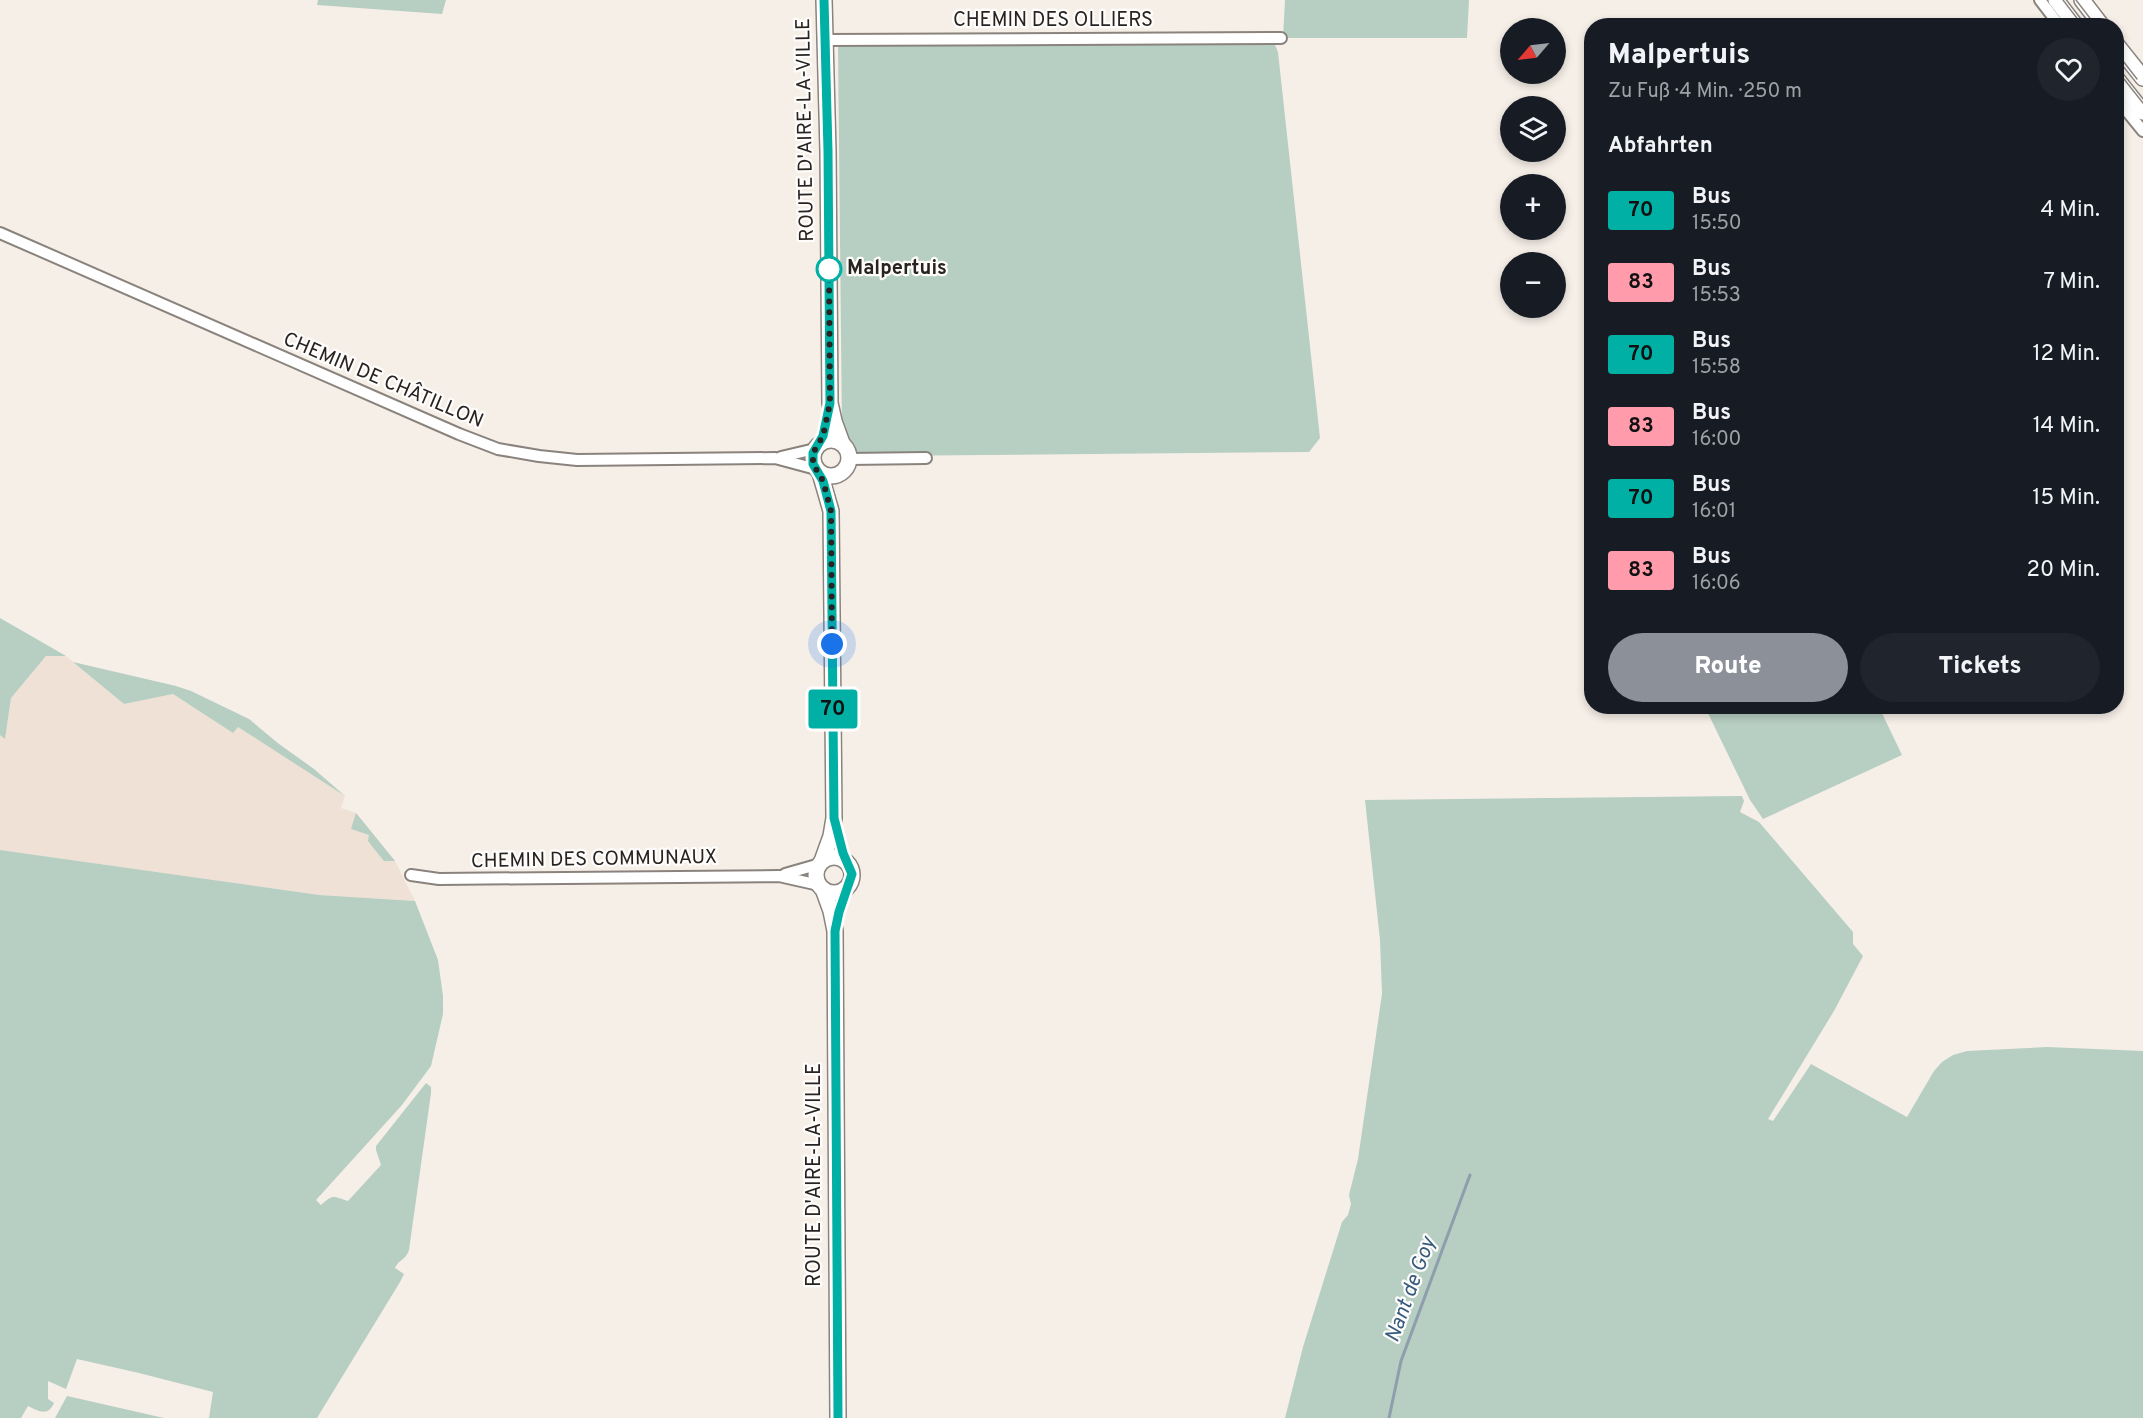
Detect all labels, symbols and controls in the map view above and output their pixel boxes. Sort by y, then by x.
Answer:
street label: CHEMIN DES OLLIERS [953,8,1153,34]
street label: ROUTE D'AIRE-LA-VILLE [791,18,821,242]
north arrow [1500,18,1566,84]
map controls [1500,18,1566,318]
text: Malpertuis [1608,38,1750,74]
button: heart [2037,38,2100,101]
text: Zu Fuß · 4 Min. · 250 m [1608,79,1802,105]
button: layers [1500,96,1566,162]
text: Abfahrten [1608,133,1713,160]
button: + [1500,174,1566,240]
text: Bus [1692,184,1731,211]
text: 70 [1628,197,1654,224]
text: 4 Min. [2040,197,2100,224]
text: 15:50 [1692,211,1742,237]
button: − [1500,252,1566,318]
marker: Malpertuis [816,256,842,282]
place label: Malpertuis [847,256,947,282]
text: Bus [1692,256,1731,283]
text: 83 [1628,269,1654,296]
text: 7 Min. [2043,269,2100,296]
text: 15:53 [1692,283,1741,309]
street label: CHEMIN DE CHÂTILLON [279,325,488,435]
text: Bus [1692,328,1731,355]
text: 70 [1628,341,1654,368]
text: 12 Min. [2032,341,2100,368]
text: 15:58 [1692,355,1741,381]
text: Bus [1692,400,1731,427]
text: 83 [1628,413,1654,440]
text: 14 Min. [2033,413,2100,440]
text: 16:00 [1692,427,1741,453]
text: Bus [1692,472,1731,499]
text: 70 [1628,485,1654,512]
text: 15 Min. [2032,485,2100,512]
text: 16:01 [1692,499,1736,525]
text: Bus [1692,544,1731,571]
text: 83 [1628,557,1654,584]
text: 20 Min. [2026,557,2100,584]
text: 16:06 [1692,571,1741,597]
your location [817,629,847,659]
button: Route [1608,633,1848,702]
button: Tickets [1860,633,2100,702]
line badge: 70 [806,690,860,728]
text: 70 [820,696,846,723]
street label: CHEMIN DES COMMUNAUX [471,845,717,875]
street label: ROUTE D'AIRE-LA-VILLE [802,1063,828,1287]
water label: Nant de Goy [1380,1233,1443,1346]

